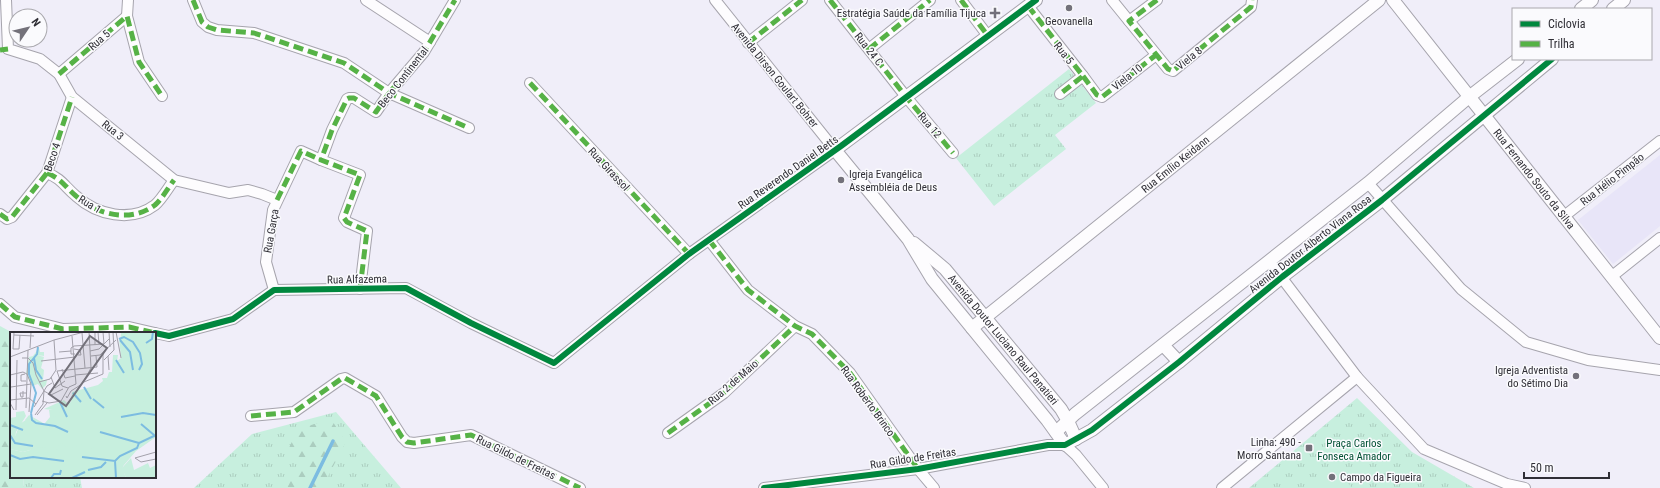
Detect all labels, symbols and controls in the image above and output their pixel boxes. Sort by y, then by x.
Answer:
marker: Geovanella [1064,3,1074,13]
place label: Estratégia Saúde da Família Tijuca [837,7,986,20]
marker: Estratégia Saúde da Família Tijuca [989,7,1001,19]
north arrow [8,8,48,48]
legend [1512,8,1652,60]
place label: Geovanella [1045,15,1093,28]
text: N [29,16,43,29]
text: Ciclovia [1548,17,1586,31]
street label: Avenida Dirson Goulart Bohrer [728,20,821,131]
street label: Rua 5 [86,27,113,53]
street label: Rua 24 C [852,30,886,69]
text: Trilha [1548,37,1575,51]
street label: Rua 5 [1051,40,1076,67]
street label: Beco Continental [375,44,431,110]
street label: Viela 8 [1174,44,1205,73]
street label: Viela 10 [1110,61,1145,93]
street label: Rua 12 [915,110,944,141]
street label: Rua 3 [99,118,126,143]
street label: Rua Fernando Souto da Silva [1490,127,1577,232]
street label: Rua Reverendo Daniel Betts [736,133,841,212]
street label: Rua Emílio Keidann [1139,133,1212,196]
street label: Beco 4 [41,140,64,173]
street label: Rua Girassol [585,145,632,194]
street label: Rua Hélio Pimpão [1578,150,1647,208]
place label: Igreja Evangélica Assembléia de Deus [849,168,937,194]
marker: Igreja Evangélica Assembléia de Deus [836,175,846,185]
street label: Rua 1 [76,193,104,216]
street label: Avenida Doutor Alberto Viana Rosa [1247,193,1374,296]
street label: Rua Garça [261,208,282,254]
street label: Rua Alfazema [327,272,387,287]
street label: Avenida Doutor Luciano Raul Panatieri [945,272,1061,408]
inset map [10,332,156,478]
street label: Rua 2 de Maio [706,357,761,408]
street label: Rua Roberto Brinco [838,364,898,439]
place label: Igreja Adventista do Sétimo Dia [1495,364,1568,390]
marker: Igreja Adventista do Sétimo Dia [1571,371,1581,381]
street label: Rua Gildo de Freitas [474,433,558,482]
place label: Linha: 490 - Morro Santana [1237,436,1301,462]
park label: Praça Carlos Fonseca Amador [1317,437,1391,463]
marker: Linha: 490 - Morro Santana [1304,443,1314,453]
street label: Rua Gildo de Freitas [869,445,957,472]
scale bar [1524,454,1609,480]
text: 50 m [1530,461,1554,475]
place label: Campo da Figueira [1340,471,1421,484]
marker: Campo da Figueira [1327,472,1337,482]

